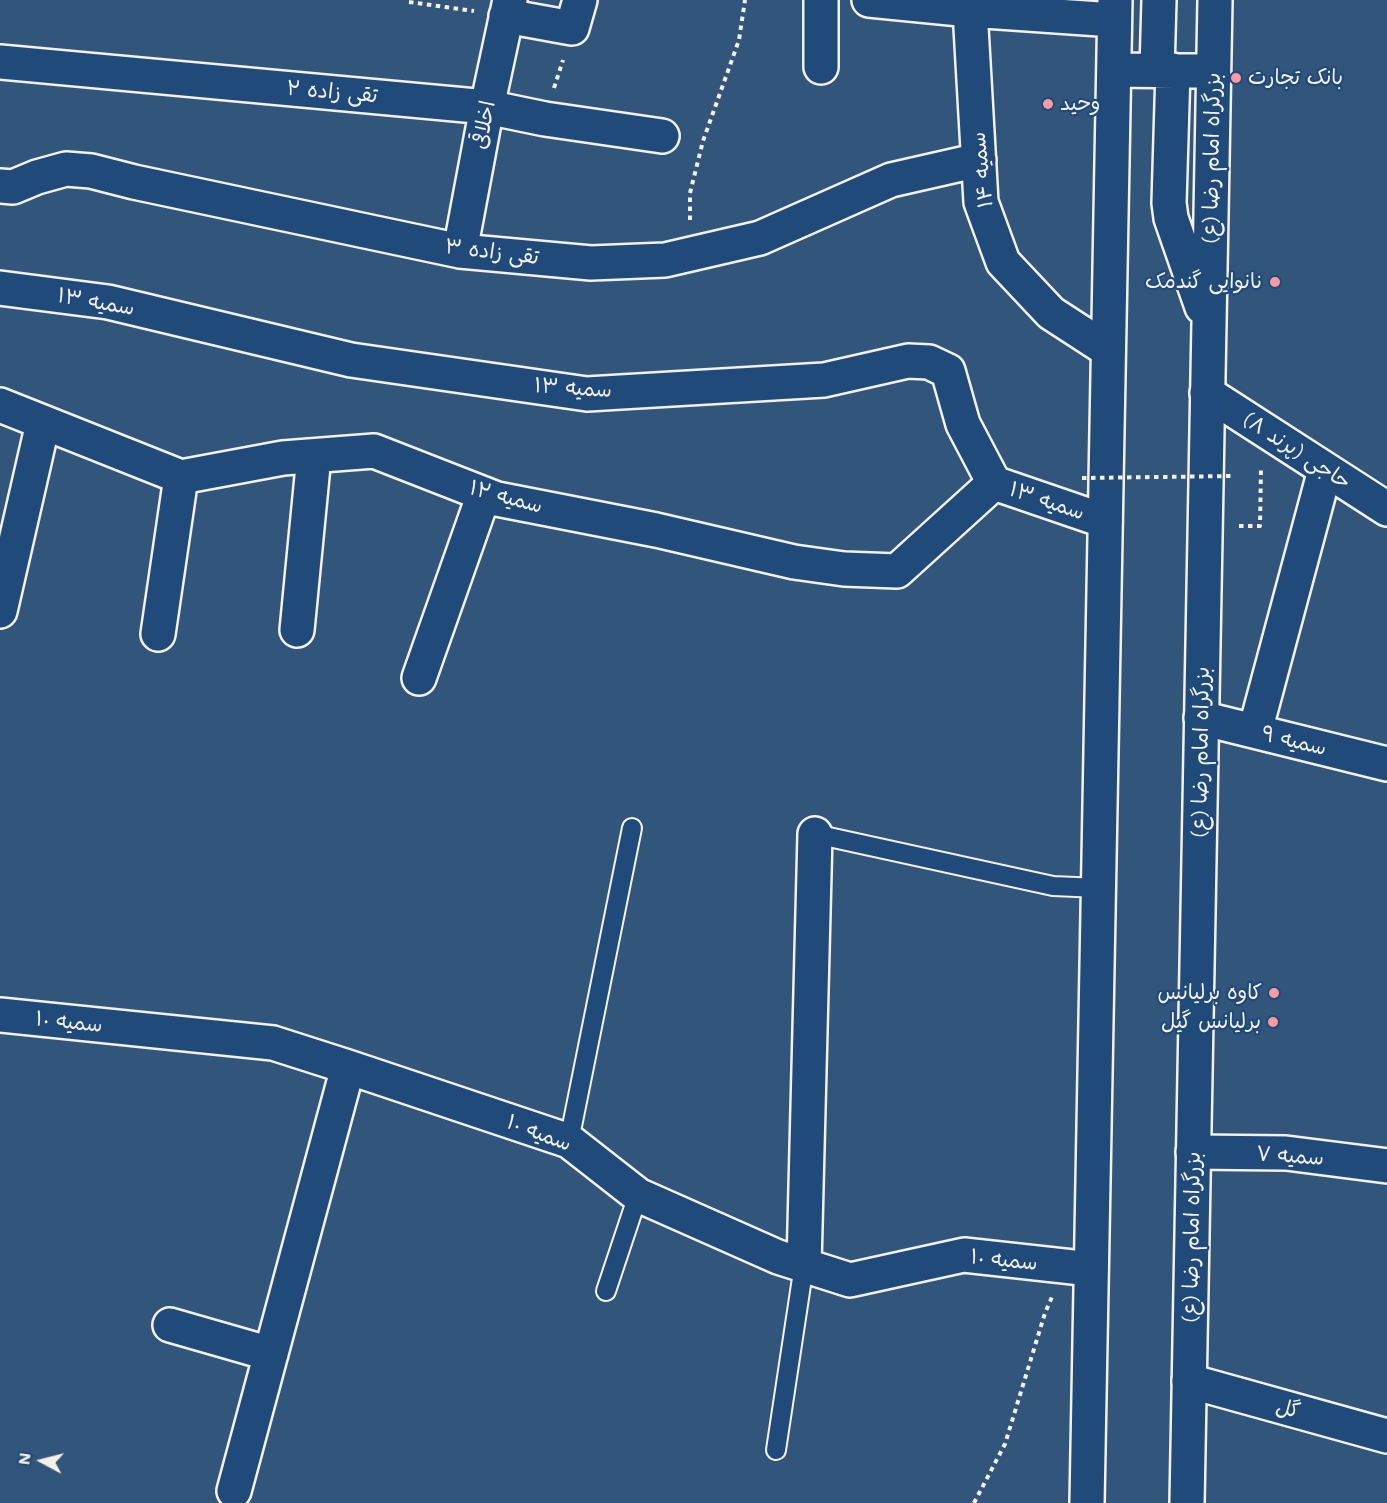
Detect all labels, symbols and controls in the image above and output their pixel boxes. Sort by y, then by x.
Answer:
place label: بانک تجارت [1248,65,1343,91]
marker: بانک تجارت [1229,71,1243,85]
street label: بزرگراه امام رضا (ع) [1198,72,1226,244]
street label: تقی زاده ۲ [285,75,379,109]
place label: وحید [1060,91,1100,117]
marker: وحید [1041,97,1055,111]
street label: اخلاقی [467,99,501,151]
street label: سمیه ۱۴ [965,131,999,209]
street label: تقی زاده ۳ [444,234,540,270]
place label: نانوایی گندمک [1145,269,1263,295]
marker: نانوایی گندمک [1268,275,1282,289]
street label: سمیه ۱۳ [55,283,137,321]
street label: سمیه ۱۳ [533,373,613,403]
street label: حاجی (پرند ۸) [1239,407,1355,495]
street label: سمیه ۱۲ [467,475,545,519]
street label: سمیه ۱۳ [1006,476,1088,526]
street label: بزرگراه امام رضا (ع) [1187,666,1215,838]
street label: سمیه ۹ [1259,721,1329,761]
place label: کاوه برلیانس [1157,980,1262,1006]
marker: کاوه برلیانس [1267,986,1281,1000]
street label: سمیه ۱۰ [34,1006,104,1038]
place label: برلیانس گیل [1161,1009,1261,1035]
marker: برلیانس گیل [1266,1015,1280,1029]
street label: سمیه ۱۰ [503,1109,575,1157]
street label: سمیه ۷ [1255,1141,1325,1171]
street label: بزرگراه امام رضا (ع) [1178,1151,1206,1323]
street label: سمیه ۱۰ [969,1244,1039,1276]
street label: گل [1273,1394,1303,1424]
north arrow [12,1431,72,1491]
text: N [12,1451,35,1466]

